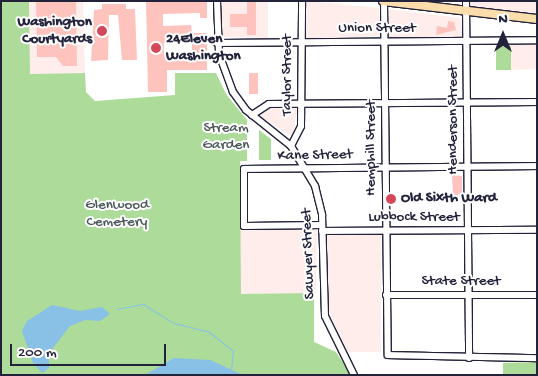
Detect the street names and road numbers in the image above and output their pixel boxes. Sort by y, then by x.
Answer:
street label: Union Street [338,20,416,38]
street label: Taylor Street [279,34,297,116]
street label: Henderson Street [445,65,463,175]
street label: Hemphill Street [363,100,381,196]
street label: Kane Street [277,146,353,166]
street label: Sawyer Street [298,208,320,300]
street label: Lubbock Street [368,209,460,227]
street label: State Street [422,273,500,291]

